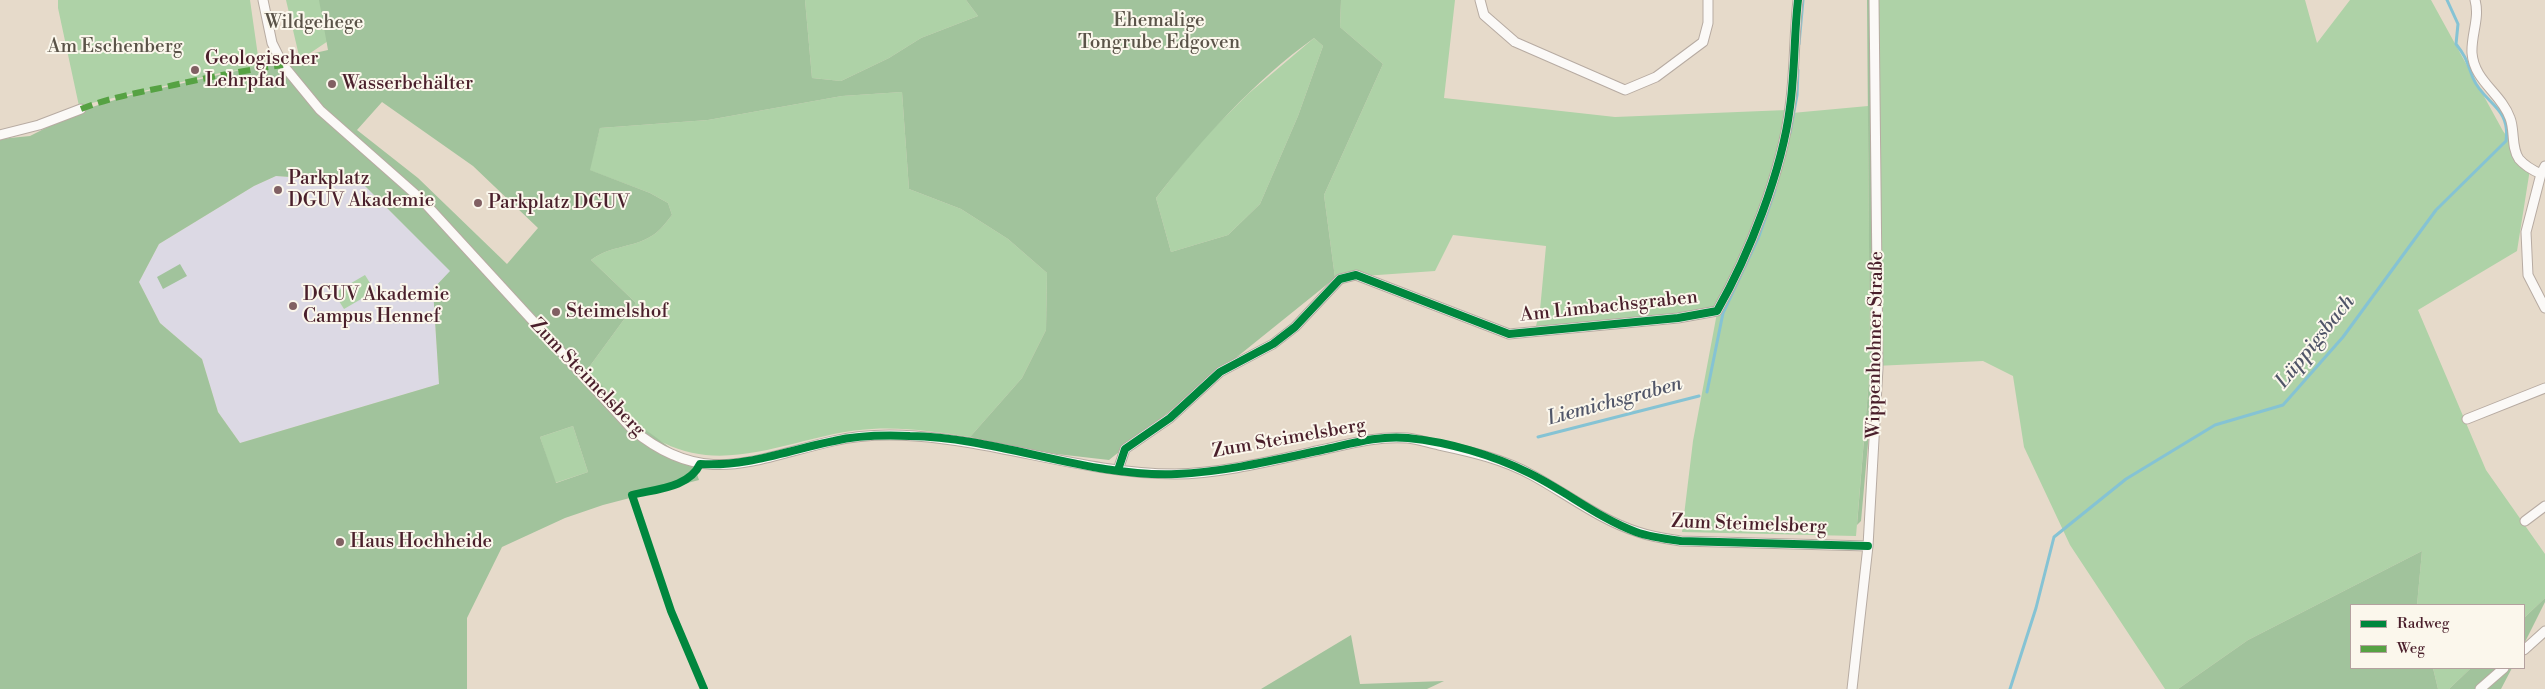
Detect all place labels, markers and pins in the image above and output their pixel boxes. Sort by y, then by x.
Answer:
place label: Geologischer Lehrpfad [205,48,319,92]
marker: Geologischer Lehrpfad [189,64,201,76]
place label: Wasserbehälter [342,73,473,95]
marker: Wasserbehälter [326,78,338,90]
place label: Parkplatz DGUV Akademie [288,168,434,212]
marker: Parkplatz DGUV Akademie [272,184,284,196]
place label: Parkplatz DGUV [488,192,630,214]
marker: Parkplatz DGUV [472,197,484,209]
place label: DGUV Akademie Campus Hennef [303,284,449,328]
marker: DGUV Akademie Campus Hennef [287,300,299,312]
place label: Steimelshof [566,301,668,323]
marker: Steimelshof [550,306,562,318]
place label: Haus Hochheide [350,531,492,553]
marker: Haus Hochheide [334,536,346,548]

